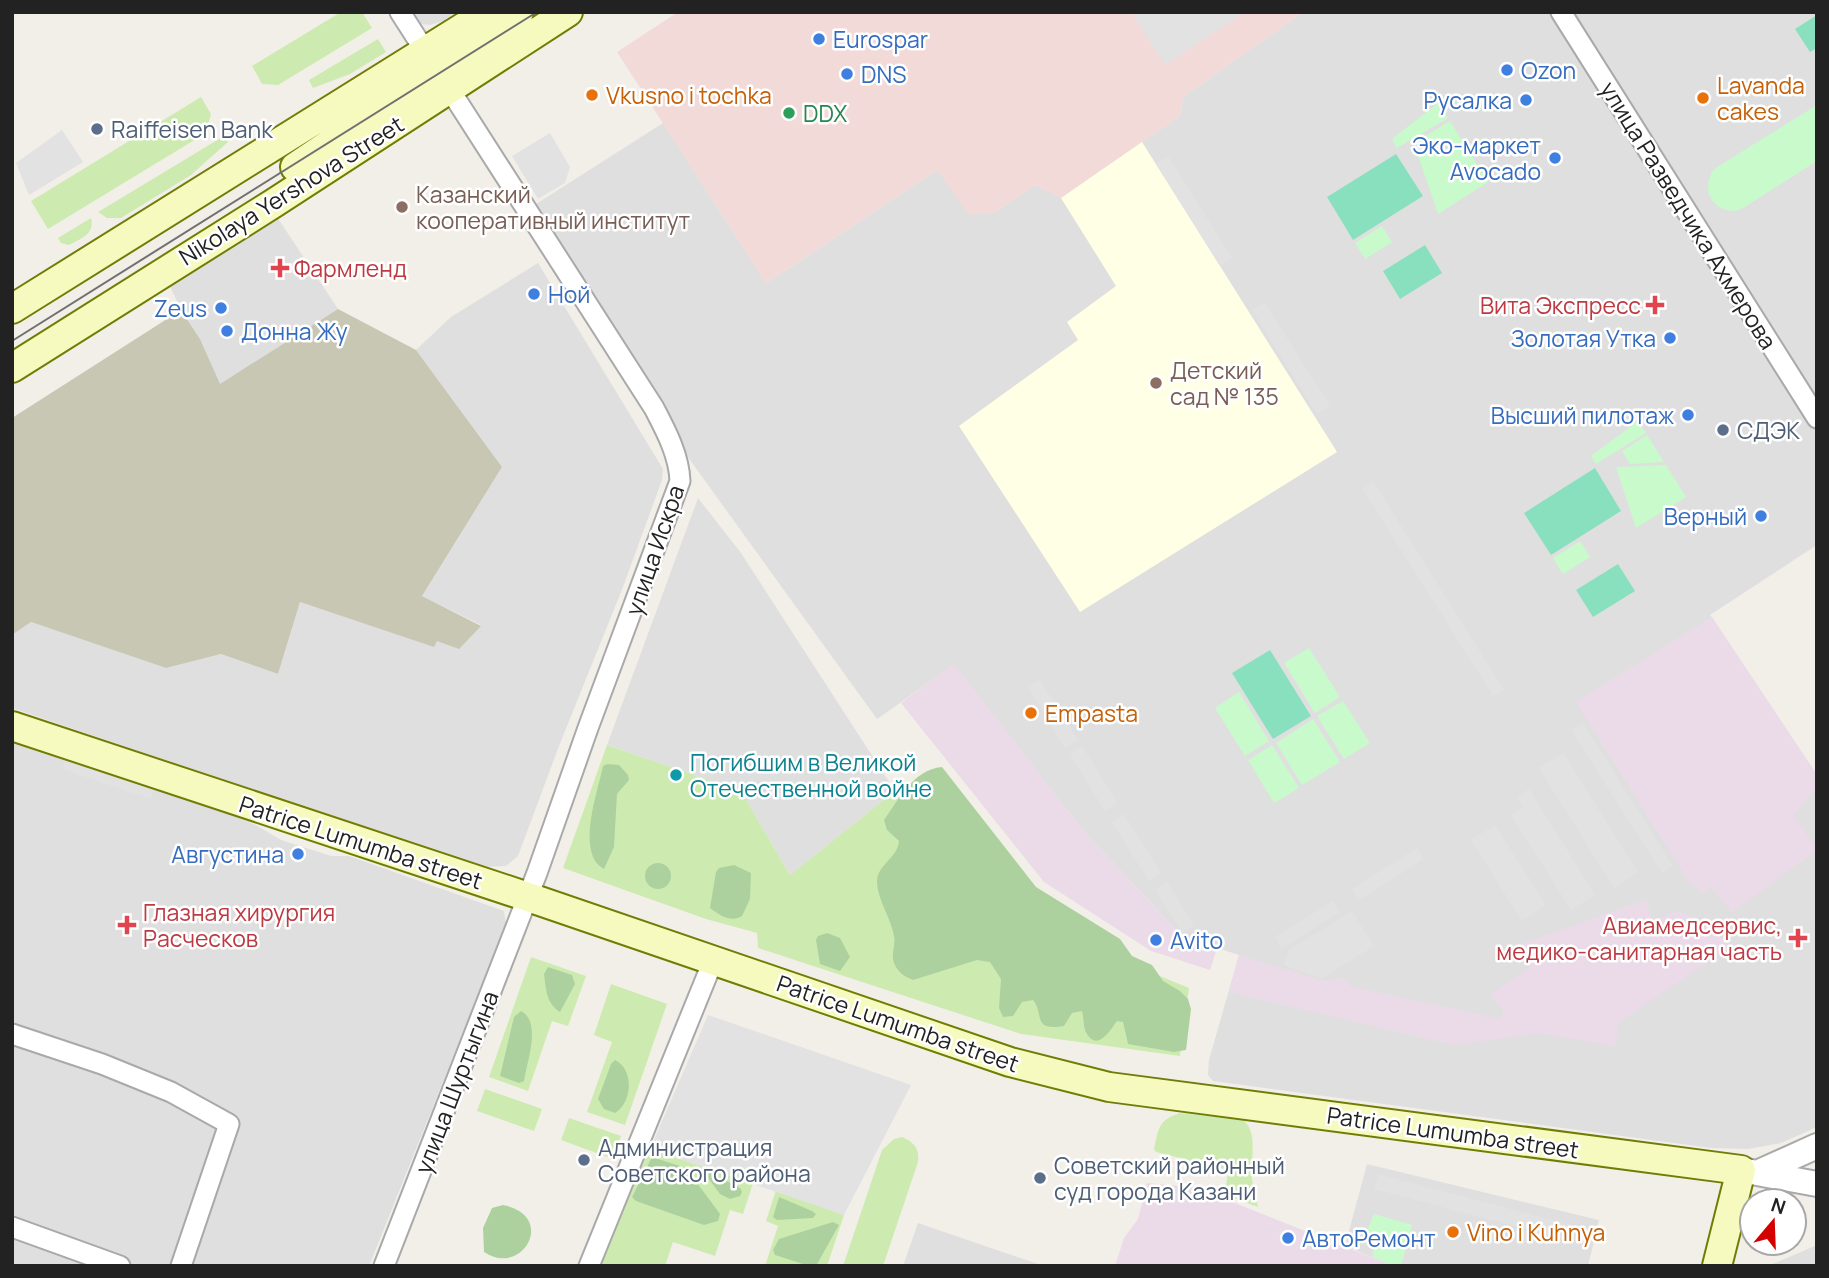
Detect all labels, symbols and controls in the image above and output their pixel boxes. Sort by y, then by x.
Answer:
place label: Eurospar [833,23,928,55]
marker: Eurospar [811,31,827,47]
place label: Ozon [1521,54,1576,86]
place label: DNS [861,58,906,90]
marker: Ozon [1499,62,1515,78]
marker: DNS [839,66,855,82]
place label: Lavanda cakes [1717,69,1805,127]
street label: улица Разведчика Ахмерова [1593,75,1785,355]
place label: Vkusno i tochka [606,79,772,111]
place label: Русалка [1424,84,1512,116]
marker: Vkusno i tochka [584,87,600,103]
marker: Lavanda cakes [1695,90,1711,106]
marker: Русалка [1518,92,1534,108]
place label: DDX [803,97,847,129]
marker: DDX [781,105,797,121]
street label: Nikolaya Yershova Street [173,108,409,272]
place label: Raiffeisen Bank [111,113,273,145]
marker: Raiffeisen Bank [89,121,105,137]
place label: Эко-маркет Avocado [1412,129,1541,187]
marker: Эко-маркет Avocado [1547,150,1563,166]
place label: Казанский кооперативный институт [416,178,691,236]
marker: Казанский кооперативный институт [394,199,410,215]
place label: Фармленд [294,252,407,284]
marker: Фармленд [272,260,288,276]
place label: Ной [548,278,590,310]
marker: Ной [526,286,542,302]
place label: Вита Экспресс [1480,289,1641,321]
place label: Zeus [154,292,207,324]
marker: Вита Экспресс [1647,297,1663,313]
marker: Zeus [213,300,229,316]
place label: Донна Жу [241,315,348,347]
place label: Золотая Утка [1511,322,1656,354]
marker: Донна Жу [219,323,235,339]
marker: Золотая Утка [1662,330,1678,346]
place label: Детский сад № 135 [1170,354,1279,412]
marker: Детский сад № 135 [1148,375,1164,391]
place label: Высший пилотаж [1491,399,1674,431]
marker: Высший пилотаж [1680,407,1696,423]
place label: СДЭК [1737,414,1800,446]
marker: СДЭК [1715,422,1731,438]
street label: улица Искра [617,481,691,619]
place label: Верный [1664,500,1747,532]
marker: Верный [1753,508,1769,524]
place label: Empasta [1045,697,1138,729]
marker: Empasta [1023,705,1039,721]
place label: Погибшим в Великой Отечественной войне [690,746,932,804]
marker: Погибшим в Великой Отечественной войне [668,767,684,783]
street label: Patrice Lumumba street [235,788,487,896]
place label: Августина [171,838,284,870]
marker: Августина [290,846,306,862]
place label: Глазная хирургия Расческов [143,896,335,954]
place label: Авиамедсервис, медико-санитарная часть [1496,909,1782,967]
marker: Глазная хирургия Расческов [117,915,137,935]
place label: Avito [1170,924,1223,956]
marker: Авиамедсервис, медико-санитарная часть [1788,928,1808,948]
marker: Avito [1148,932,1164,948]
street label: Patrice Lumumba street [773,967,1023,1079]
street label: улица Шуртыгина [406,986,506,1178]
street label: Patrice Lumumba street [1325,1098,1581,1166]
place label: Администрация Советского района [598,1131,811,1189]
place label: Советский районный суд города Казани [1054,1149,1285,1207]
marker: Администрация Советского района [576,1152,592,1168]
marker: Советский районный суд города Казани [1032,1170,1048,1186]
north arrow [1738,1187,1808,1257]
text: N [1768,1191,1789,1220]
place label: Vino i Kuhnya [1467,1216,1605,1248]
place label: АвтоРемонт [1302,1222,1436,1254]
marker: Vino i Kuhnya [1445,1224,1461,1240]
marker: АвтоРемонт [1280,1230,1296,1246]

